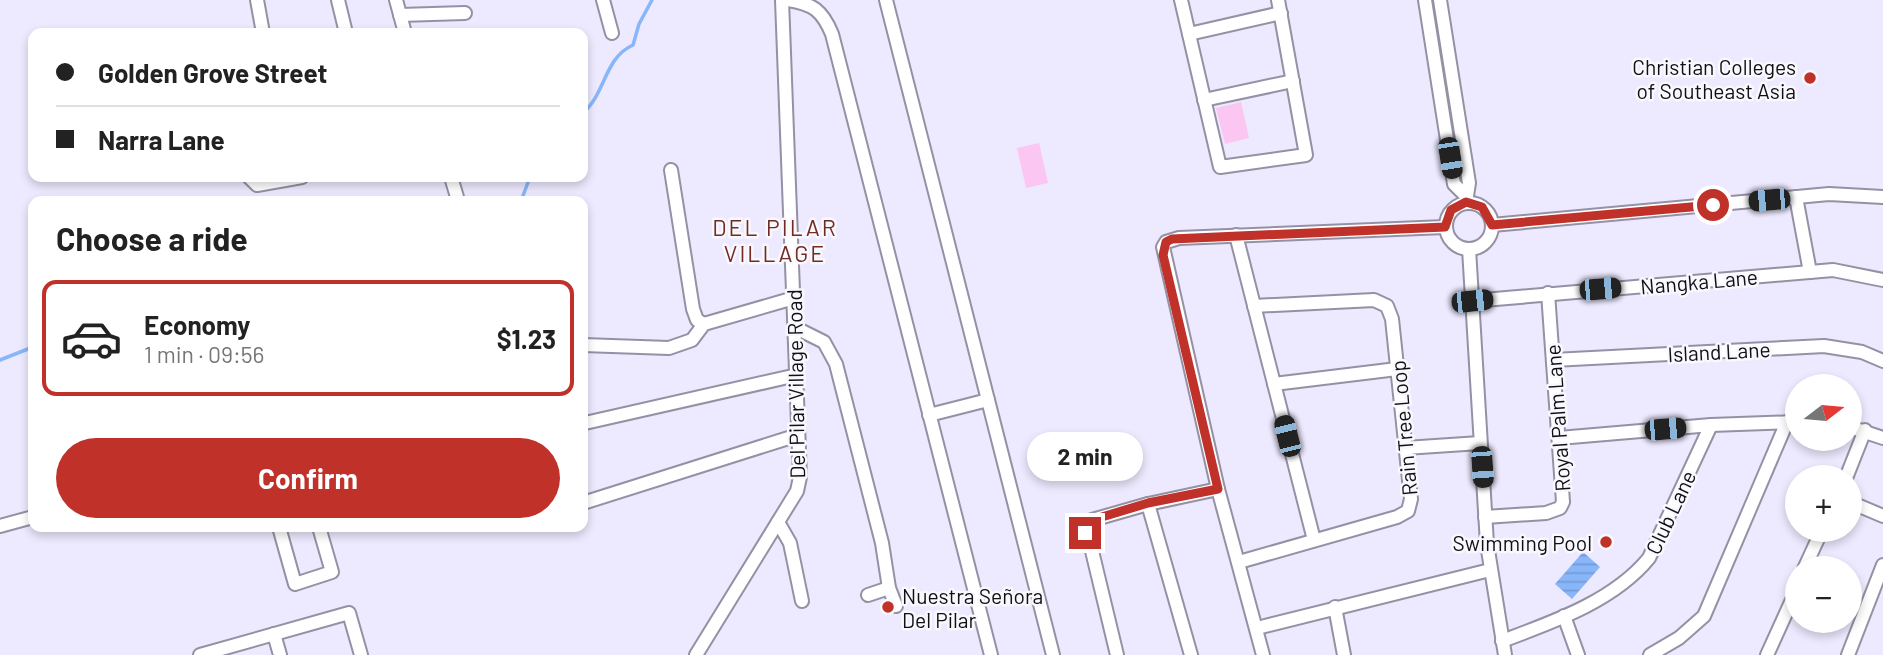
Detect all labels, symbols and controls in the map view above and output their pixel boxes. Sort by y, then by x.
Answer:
place label: Christian Colleges of Southeast Asia [1632,54,1796,103]
text: Golden Grove Street [98,57,327,88]
marker: Christian Colleges of Southeast Asia [1802,70,1818,86]
text: Narra Lane [98,124,225,155]
car [1437,136,1464,180]
car [1748,188,1791,212]
route start [1697,189,1729,221]
district label: DEL PILAR VILLAGE [712,213,838,267]
text: Choose a ride [56,219,248,257]
street label: Nangka Lane [1639,263,1759,299]
car [1579,277,1622,301]
car [1451,288,1494,314]
street label: Del Pilar Village Road [781,289,809,479]
icon: car [60,307,123,370]
text: Economy [144,309,250,340]
text: $1.23 [497,323,556,354]
street label: Island Lane [1667,336,1771,366]
text: 1 min · 09:56 [144,340,264,368]
street label: Royal Palm Lane [1539,344,1575,492]
street label: Rain Tree Loop [1385,359,1421,497]
north arrow [1785,374,1862,452]
map controls [1785,374,1862,633]
car [1272,413,1303,459]
car [1644,417,1687,441]
callout: 2 min [1027,432,1143,480]
button: Confirm [56,438,560,518]
text: 2 min [1057,442,1113,470]
car [1471,445,1494,489]
button: + [1785,465,1862,542]
street label: Club Lane [1640,466,1700,558]
route end [1069,517,1101,549]
place label: Swimming Pool [1453,530,1592,555]
marker: Swimming Pool [1598,534,1614,550]
button: − [1785,556,1862,633]
place label: Nuestra Señora Del Pilar [902,583,1043,632]
marker: Nuestra Señora Del Pilar [880,599,896,615]

